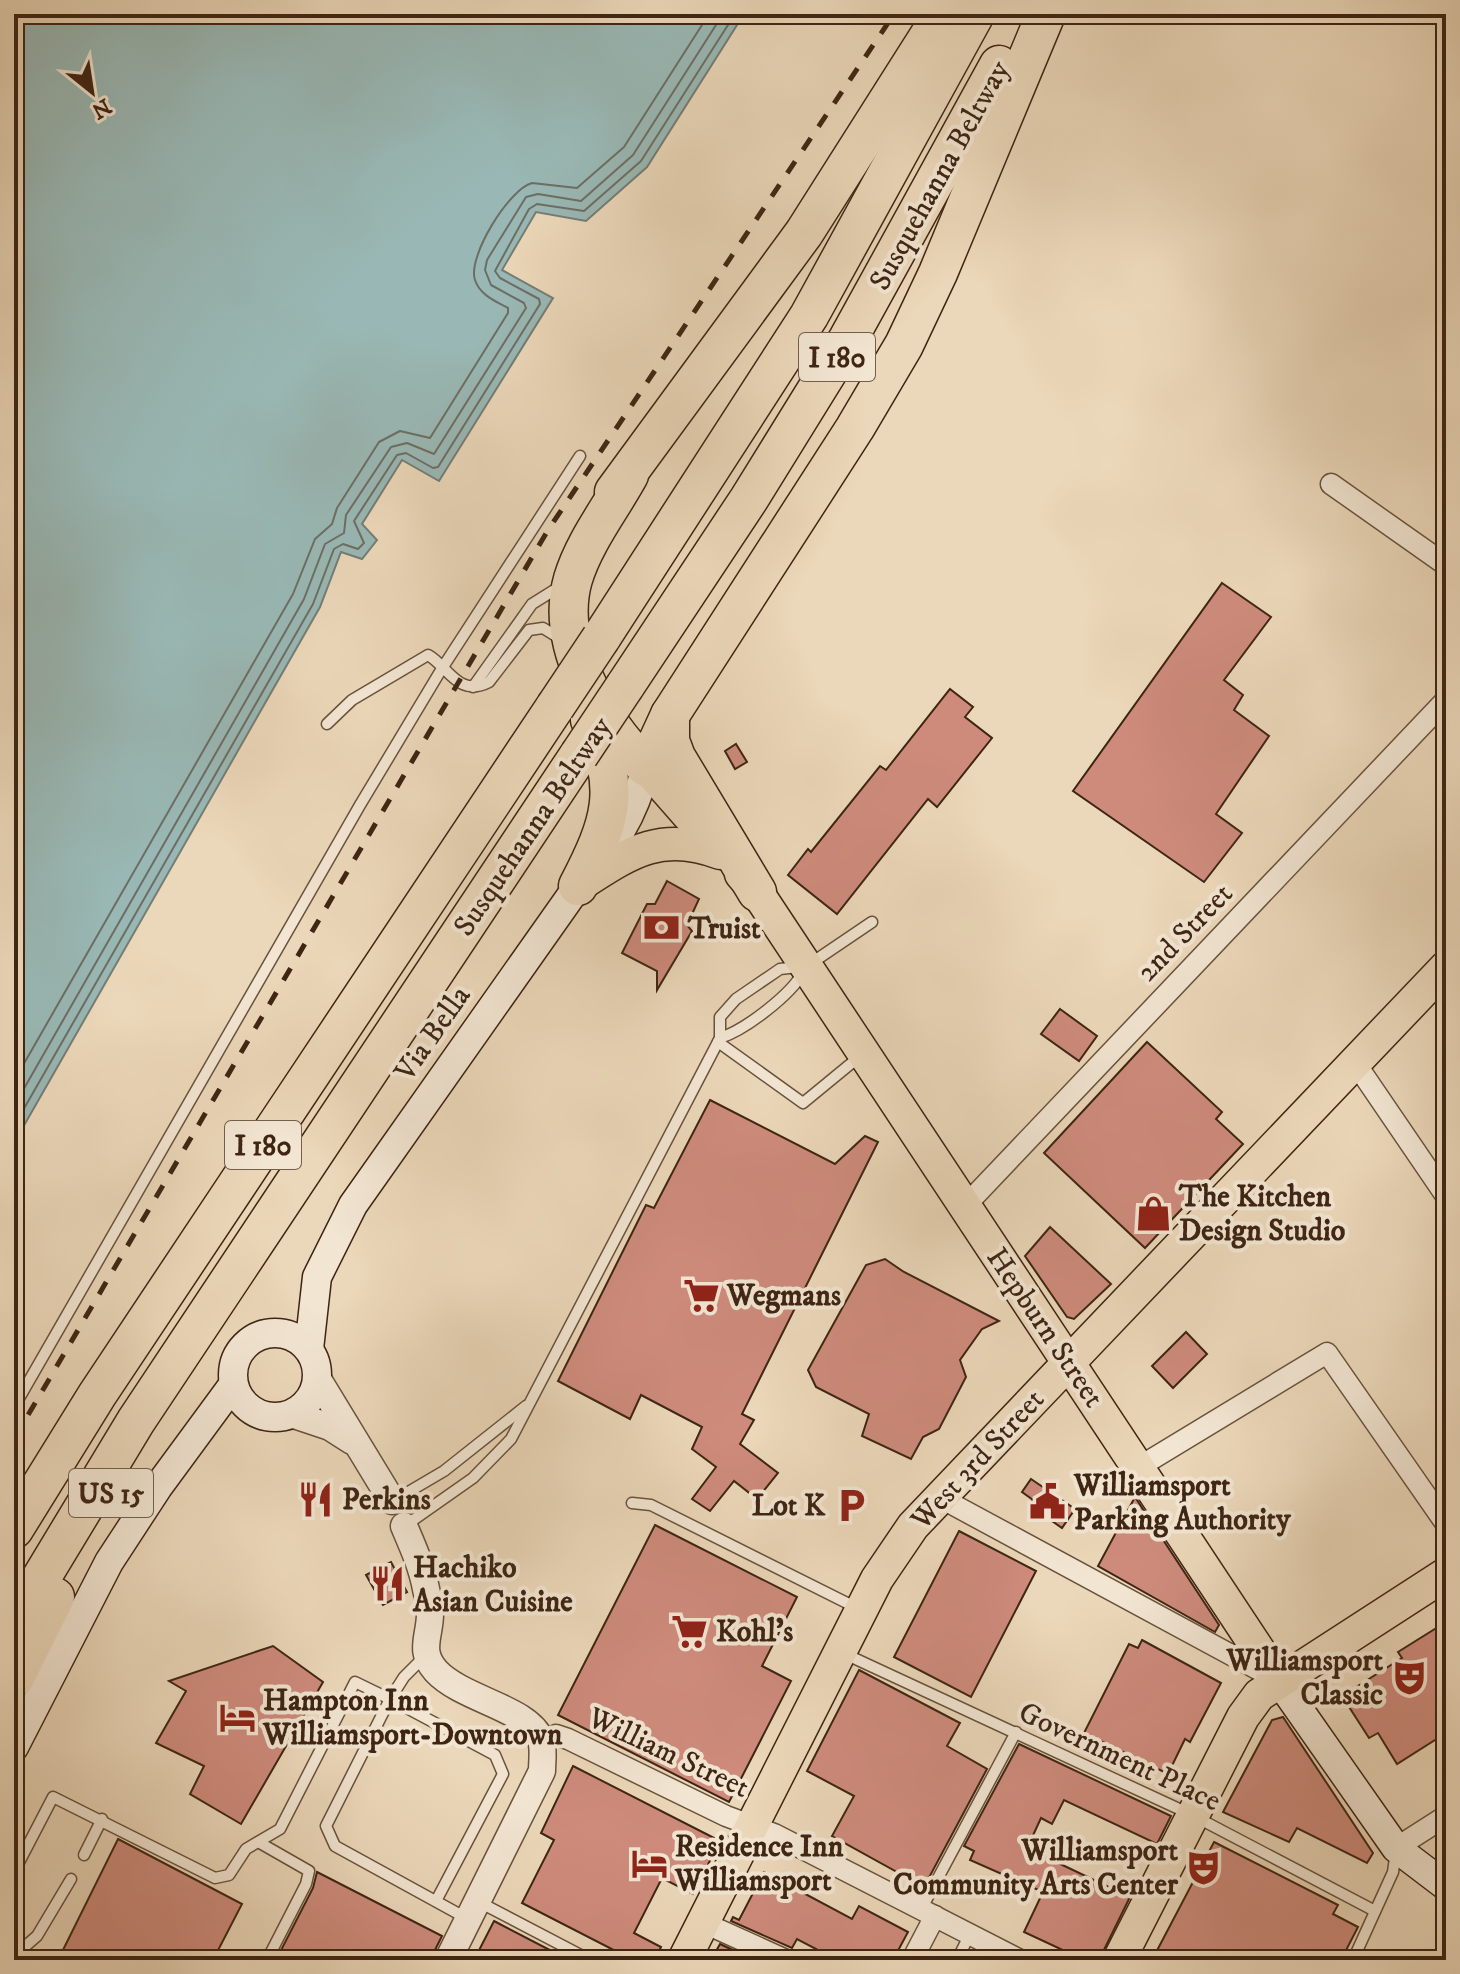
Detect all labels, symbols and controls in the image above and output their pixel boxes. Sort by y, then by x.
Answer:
north arrow [52,52,132,132]
street label: Susquehanna Beltway [862,54,1019,297]
text: N [87,92,116,124]
road number: I 180 [799,333,875,381]
street label: Susquehanna Beltway [446,709,621,944]
street label: 2nd Street [1129,876,1241,990]
bank icon: Truist [643,909,681,947]
place label: Truist [687,911,761,948]
street label: Via Bella [387,979,479,1089]
road number: I 180 [225,1121,301,1169]
place label: The Kitchen Design Studio [1178,1179,1345,1250]
shop icon: The Kitchen Design Studio [1134,1194,1172,1232]
street label: Hepburn Street [978,1241,1112,1415]
supermarket icon: Wegmans [682,1276,720,1314]
place label: Wegmans [726,1278,841,1315]
street label: West 3rd Street [903,1382,1053,1539]
place label: Williamsport Parking Authority [1073,1468,1291,1539]
road number: US 15 [69,1469,153,1517]
restaurant icon: Perkins [297,1480,335,1518]
place label: Perkins [342,1482,431,1519]
public building icon: Williamsport Parking Authority [1029,1483,1067,1521]
parking icon: Lot K [832,1486,870,1524]
place label: Lot K [752,1488,826,1525]
place label: Hachiko Asian Cuisine [412,1550,573,1621]
restaurant icon: Hachiko Asian Cuisine [368,1565,406,1603]
supermarket icon: Kohl's [671,1612,709,1650]
place label: Kohl's [716,1614,793,1651]
place label: Williamsport Classic [1225,1643,1383,1714]
theatre icon: Williamsport Classic [1390,1658,1428,1696]
place label: Hampton Inn Williamsport-Downtown [262,1683,563,1754]
street label: Government Place [1012,1694,1226,1820]
hotel icon: Hampton Inn Williamsport-Downtown [218,1698,256,1736]
street label: William Street [581,1699,755,1807]
place label: Residence Inn Williamsport [674,1829,844,1900]
place label: Williamsport Community Arts Center [893,1833,1179,1904]
hotel icon: Residence Inn Williamsport [630,1844,668,1882]
theatre icon: Williamsport Community Arts Center [1185,1848,1223,1886]

